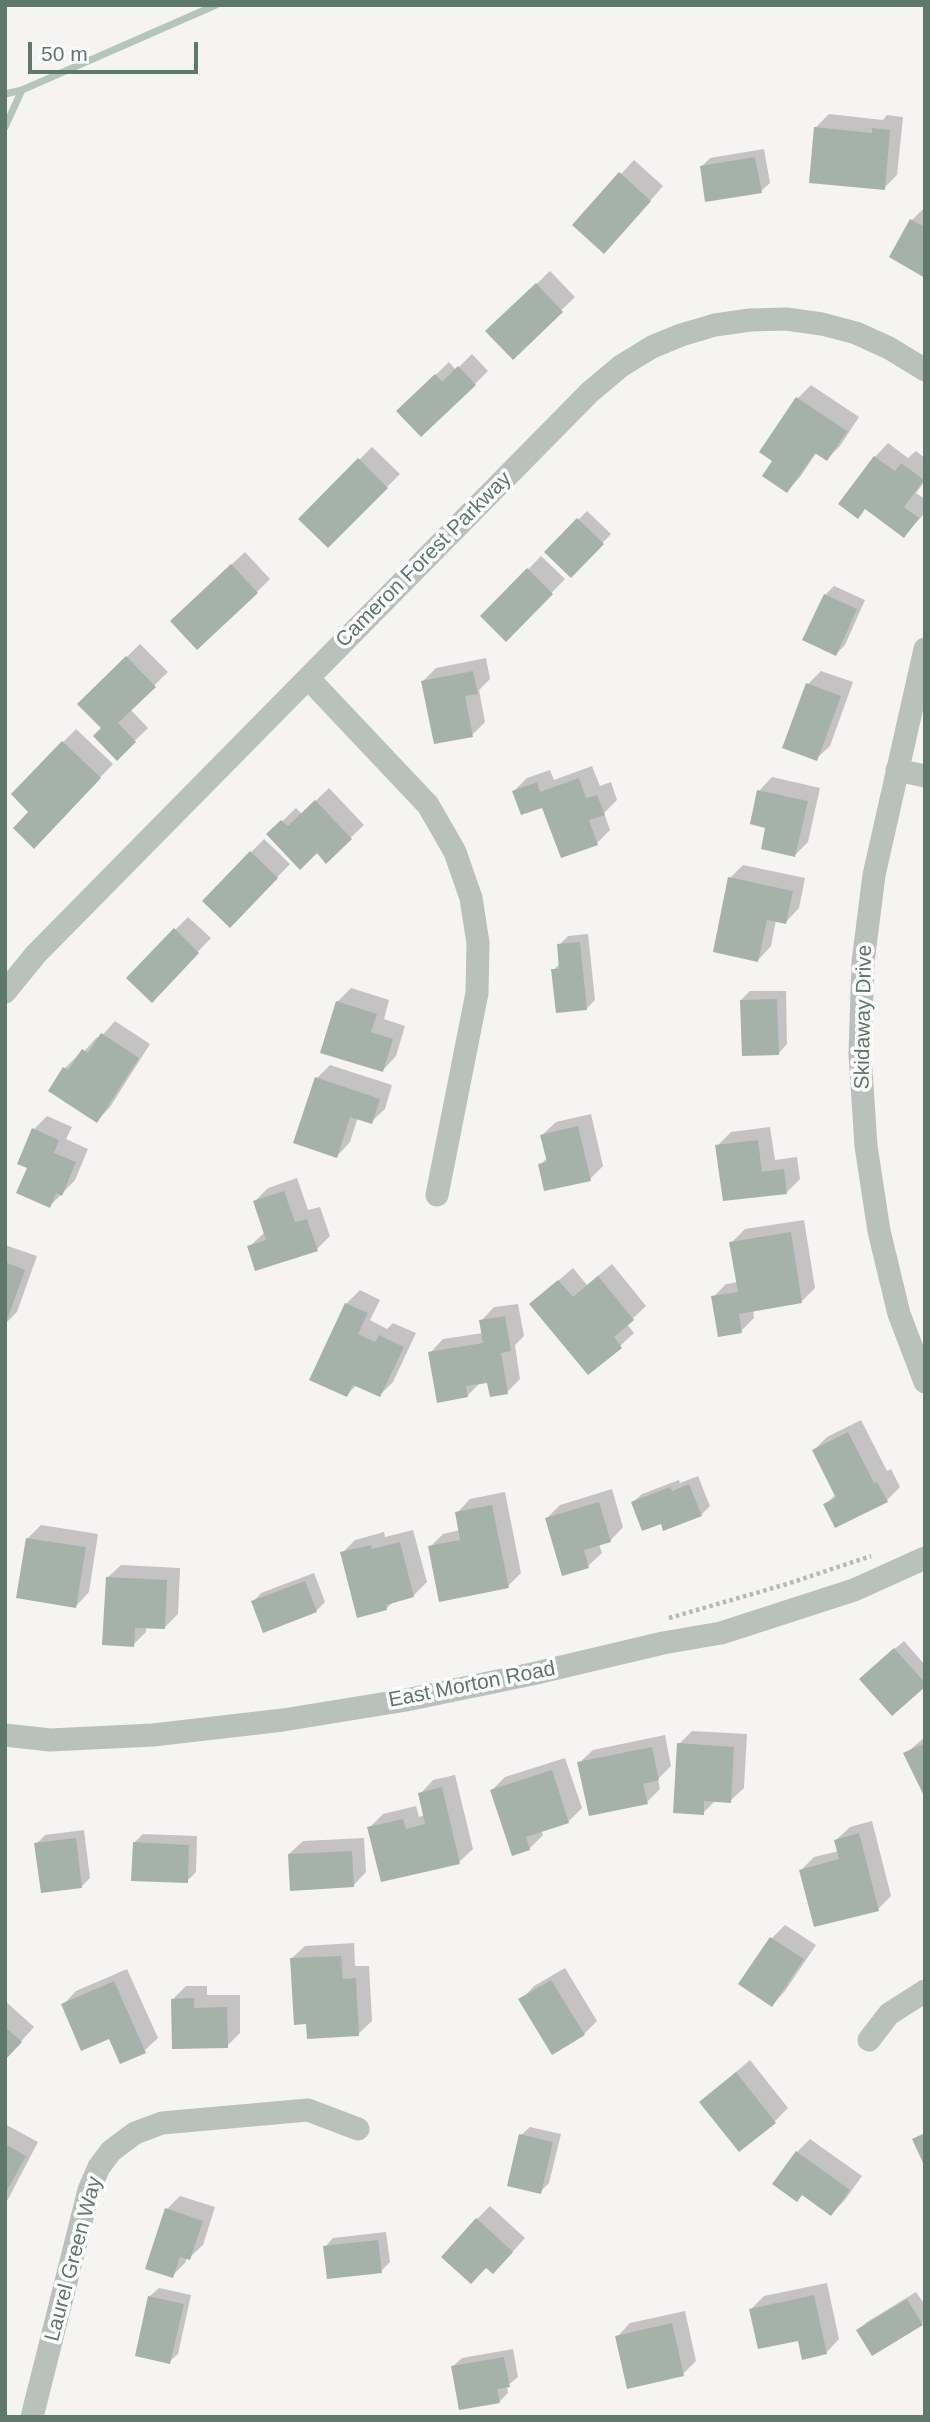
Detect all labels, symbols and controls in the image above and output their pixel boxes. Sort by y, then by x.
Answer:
scale bar [32,28,201,72]
text: 50 m [41,42,88,65]
street label: Cameron Forest Parkway [331,467,517,653]
street label: Skidaway Drive [850,944,878,1090]
street label: East Morton Road [387,1656,557,1714]
street label: Laurel Green Way [40,2174,108,2344]

